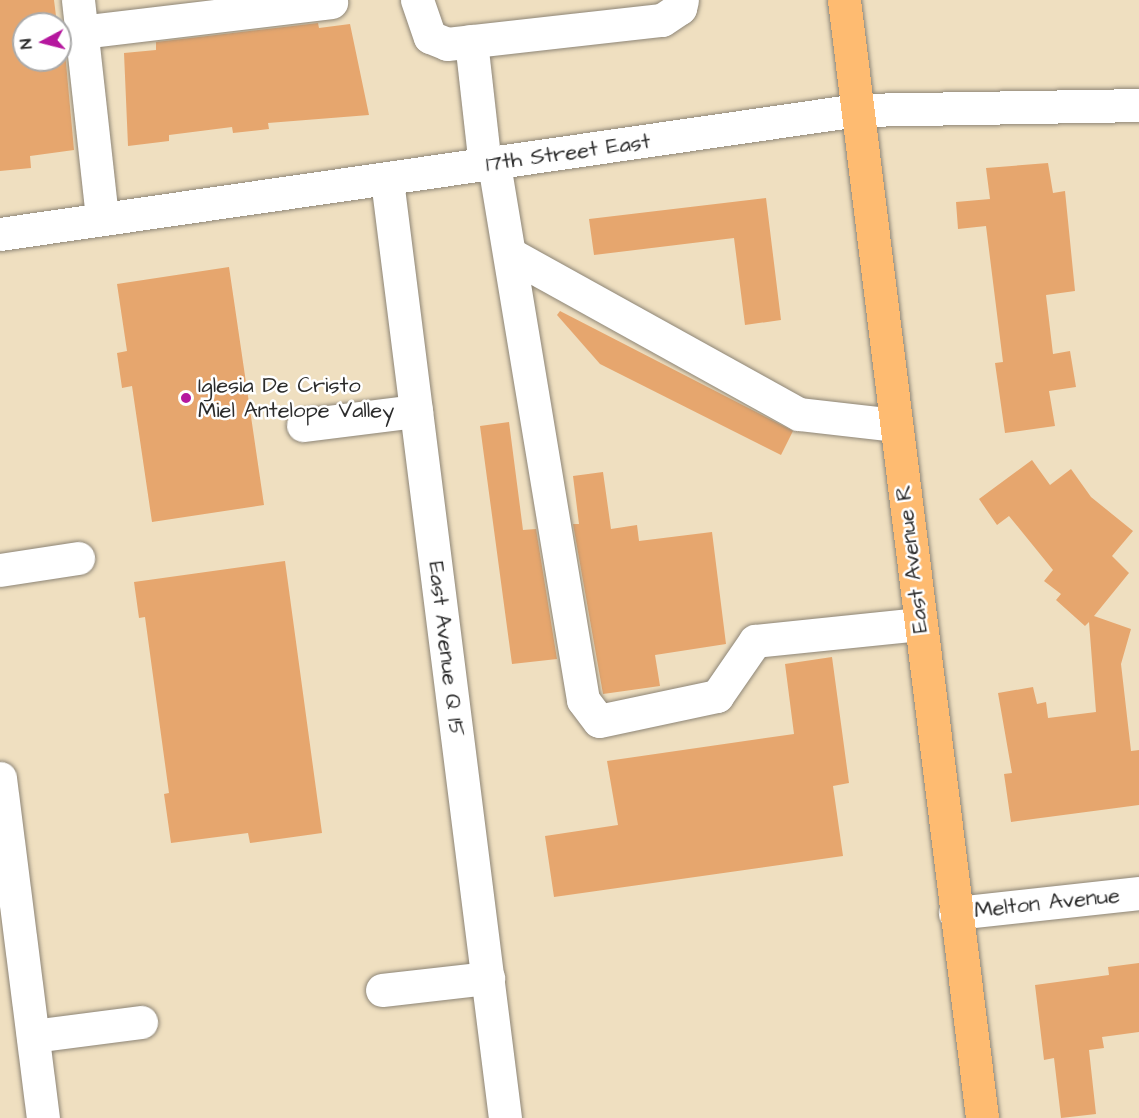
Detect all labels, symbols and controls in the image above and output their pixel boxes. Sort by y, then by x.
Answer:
north arrow [12,12,72,72]
text: N [15,38,38,50]
street label: 17th Street East [484,128,652,178]
place label: Iglesia De Cristo Miel Antelope Valley [198,372,394,424]
marker: Iglesia De Cristo Miel Antelope Valley [179,391,193,405]
street label: East Avenue R [890,483,934,635]
street label: East Avenue Q 15 [422,560,470,738]
street label: Melton Avenue [973,882,1121,924]

